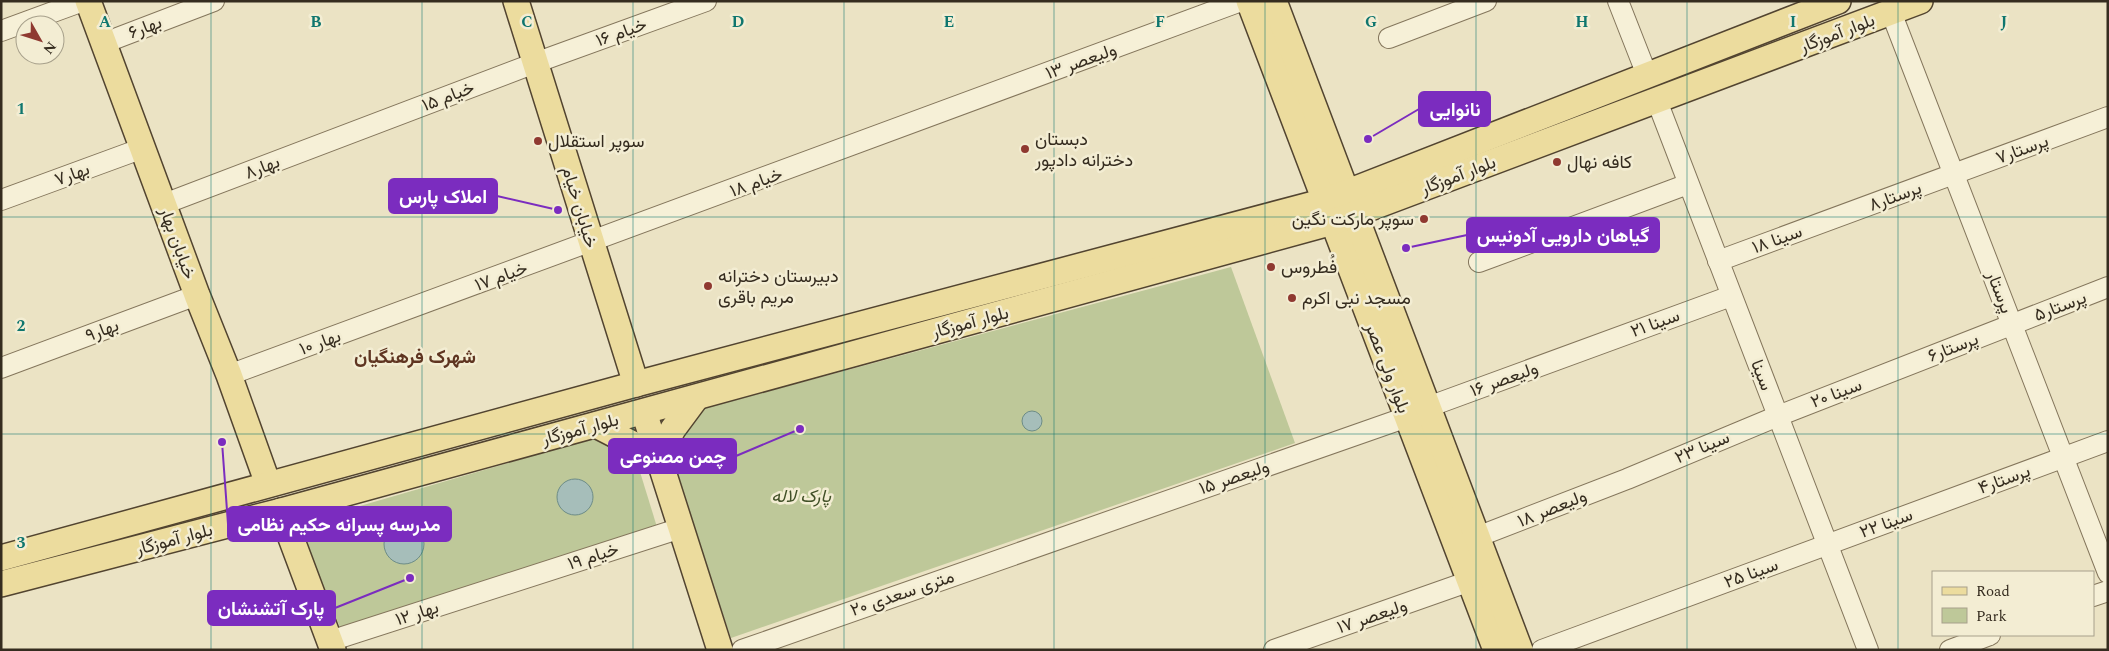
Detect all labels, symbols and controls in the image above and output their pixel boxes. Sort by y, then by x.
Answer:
street label: بلوار آموزگار [1795,7,1879,61]
street label: بهار۶ [125,9,166,46]
text: A [99,10,112,34]
text: B [310,10,322,34]
text: C [521,10,533,34]
text: D [732,10,745,34]
text: E [944,10,954,34]
text: F [1155,10,1165,34]
text: G [1365,10,1377,34]
text: H [1575,10,1589,34]
text: I [1790,10,1796,34]
text: J [2001,10,2008,34]
street label: خیام ۱۶ [592,11,650,54]
north arrow [15,15,65,65]
street label: ولیعصر ۱۳ [1042,36,1121,87]
text: N [38,37,61,59]
street label: خیام ۱۵ [418,74,478,119]
callout: نانوایی [1419,92,1490,126]
text: نانوایی [1429,96,1481,125]
text: 1 [17,97,25,121]
place label: دبستان دخترانه دادپور [1034,126,1133,174]
street label: پرستار۷ [1992,127,2052,171]
place label: سوپر استقلال [548,128,644,155]
marker: سوپر استقلال [532,135,544,147]
marker: دبستان دخترانه دادپور [1019,143,1031,155]
street label: بهار۸ [241,148,284,186]
street label: بلوار آموزگار [1416,149,1500,203]
place label: کافه نهال [1567,149,1632,176]
street label: بهار۷ [51,156,94,193]
marker: کافه نهال [1551,156,1563,168]
street label: خیام ۱۸ [726,160,786,204]
street label: خیابان خیام [554,163,605,251]
street label: پرستار۸ [1865,174,1925,218]
callout: املاک پارس [389,179,497,213]
text: املاک پارس [399,183,487,212]
street label: خیابان بهار [152,202,203,283]
place label: سوپر مارکت نگین [1292,206,1414,233]
marker: سوپر مارکت نگین [1418,213,1430,225]
callout: گیاهان دارویی آدونیس [1467,218,1659,252]
street label: سینا ۱۸ [1748,218,1806,261]
text: گیاهان دارویی آدونیس [1477,222,1650,251]
street label: خیام ۱۷ [471,254,531,298]
place label: فُطروس [1281,254,1337,281]
marker: فُطروس [1265,261,1277,273]
place label: دبیرستان دخترانه مریم باقری [718,263,839,311]
street label: پرستار [1979,266,2020,317]
marker: دبیرستان دخترانه مریم باقری [702,280,714,292]
street label: پرستار۵ [2030,284,2090,329]
place label: مسجد نبی اکرم [1302,285,1411,312]
marker: مسجد نبی اکرم [1286,292,1298,304]
street label: بلوار آموزگار [928,299,1012,346]
street label: سینا ۲۱ [1627,302,1684,345]
street label: بهار۹ [82,312,123,349]
text: 2 [17,314,26,338]
street label: بلوار ولی عصر [1358,318,1417,417]
street label: بهار ۱۰ [296,323,345,362]
street label: پرستار۶ [1924,325,1983,369]
district label: شهرک فرهنگیان [354,343,476,372]
street label: ولیعصر ۱۶ [1466,355,1542,404]
street label: سینا [1743,356,1780,395]
street label: سینا ۲۰ [1807,371,1866,416]
street label: بلوار آموزگار [538,406,622,453]
street label: سینا ۲۳ [1671,424,1734,471]
callout: چمن مصنوعی [609,439,736,473]
text: چمن مصنوعی [620,443,726,472]
street label: ولیعصر ۱۵ [1195,453,1273,502]
street label: پرستار۴ [1974,458,2034,501]
street label: ولیعصر ۱۸ [1513,482,1591,535]
park label: پارک لاله [771,483,831,510]
street label: سینا ۲۲ [1856,501,1917,546]
callout: مدرسه پسرانه حکیم نظامی [228,507,451,541]
text: مدرسه پسرانه حکیم نظامی [237,511,441,540]
street label: بلوار آموزگار [132,516,216,563]
text: 3 [17,531,26,555]
street label: خیام ۱۹ [564,536,622,577]
street label: سینا ۲۵ [1720,551,1782,596]
street label: ۲۰ متری سعدی [846,563,958,624]
legend [1932,571,2094,636]
text: Road [1976,580,2010,603]
callout: پارک آتشنشان [208,591,335,625]
street label: ولیعصر ۱۷ [1333,592,1411,641]
street label: بهار ۱۲ [392,594,442,633]
text: پارک آتشنشان [218,595,324,624]
text: Park [1976,605,2007,628]

